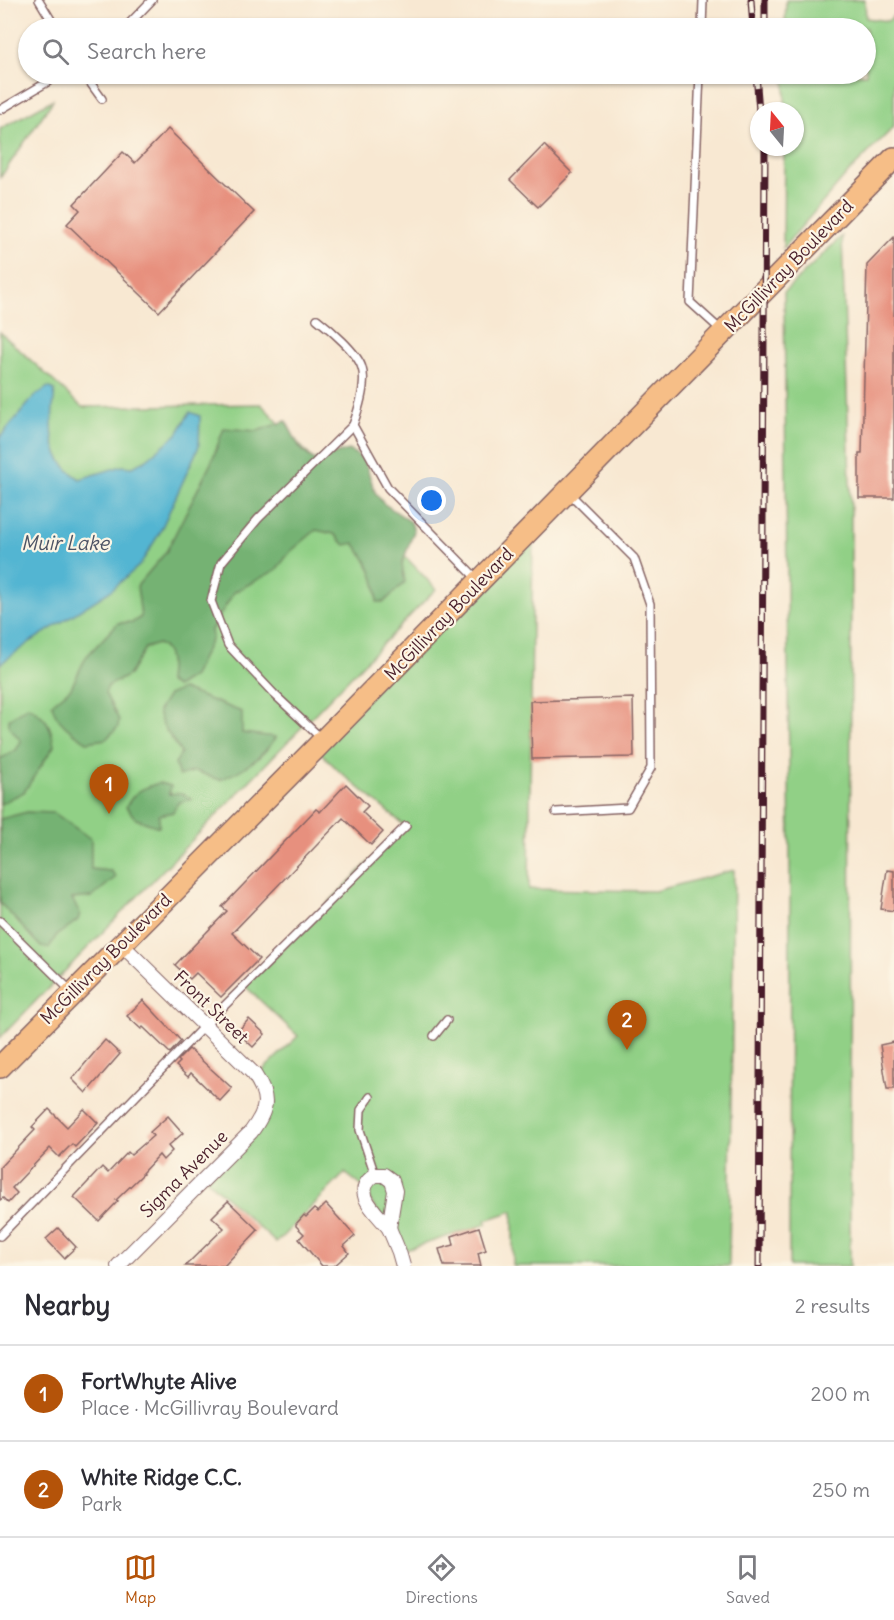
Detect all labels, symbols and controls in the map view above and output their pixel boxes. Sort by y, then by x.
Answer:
search box [18,18,876,84]
icon: search [39,35,72,68]
text: Search here [87,37,206,65]
north arrow [750,102,804,156]
street label: McGillivray Boulevard [719,194,858,337]
your location [417,486,446,515]
water label: Muir Lake [21,530,110,555]
street label: McGillivray Boulevard [379,542,518,685]
pin: 1 [90,764,128,814]
street label: McGillivray Boulevard [35,888,176,1029]
street label: Front Street [169,965,254,1048]
pin: 2 [608,1000,646,1050]
street label: Sigma Avenue [135,1125,232,1222]
text: Nearby [24,1289,110,1322]
text: 2 results [795,1293,870,1318]
text: FortWhyte Alive [81,1367,237,1395]
text: 1 [40,1381,47,1406]
text: 200 m [810,1381,870,1406]
text: Place · McGillivray Boulevard [81,1395,339,1420]
text: White Ridge C.C. [81,1463,242,1491]
text: 2 [38,1477,49,1502]
text: 250 m [812,1477,870,1502]
text: Park [81,1491,122,1516]
tab: Map [124,1551,157,1607]
tab: Directions [405,1551,478,1607]
tab: Saved [726,1551,770,1607]

